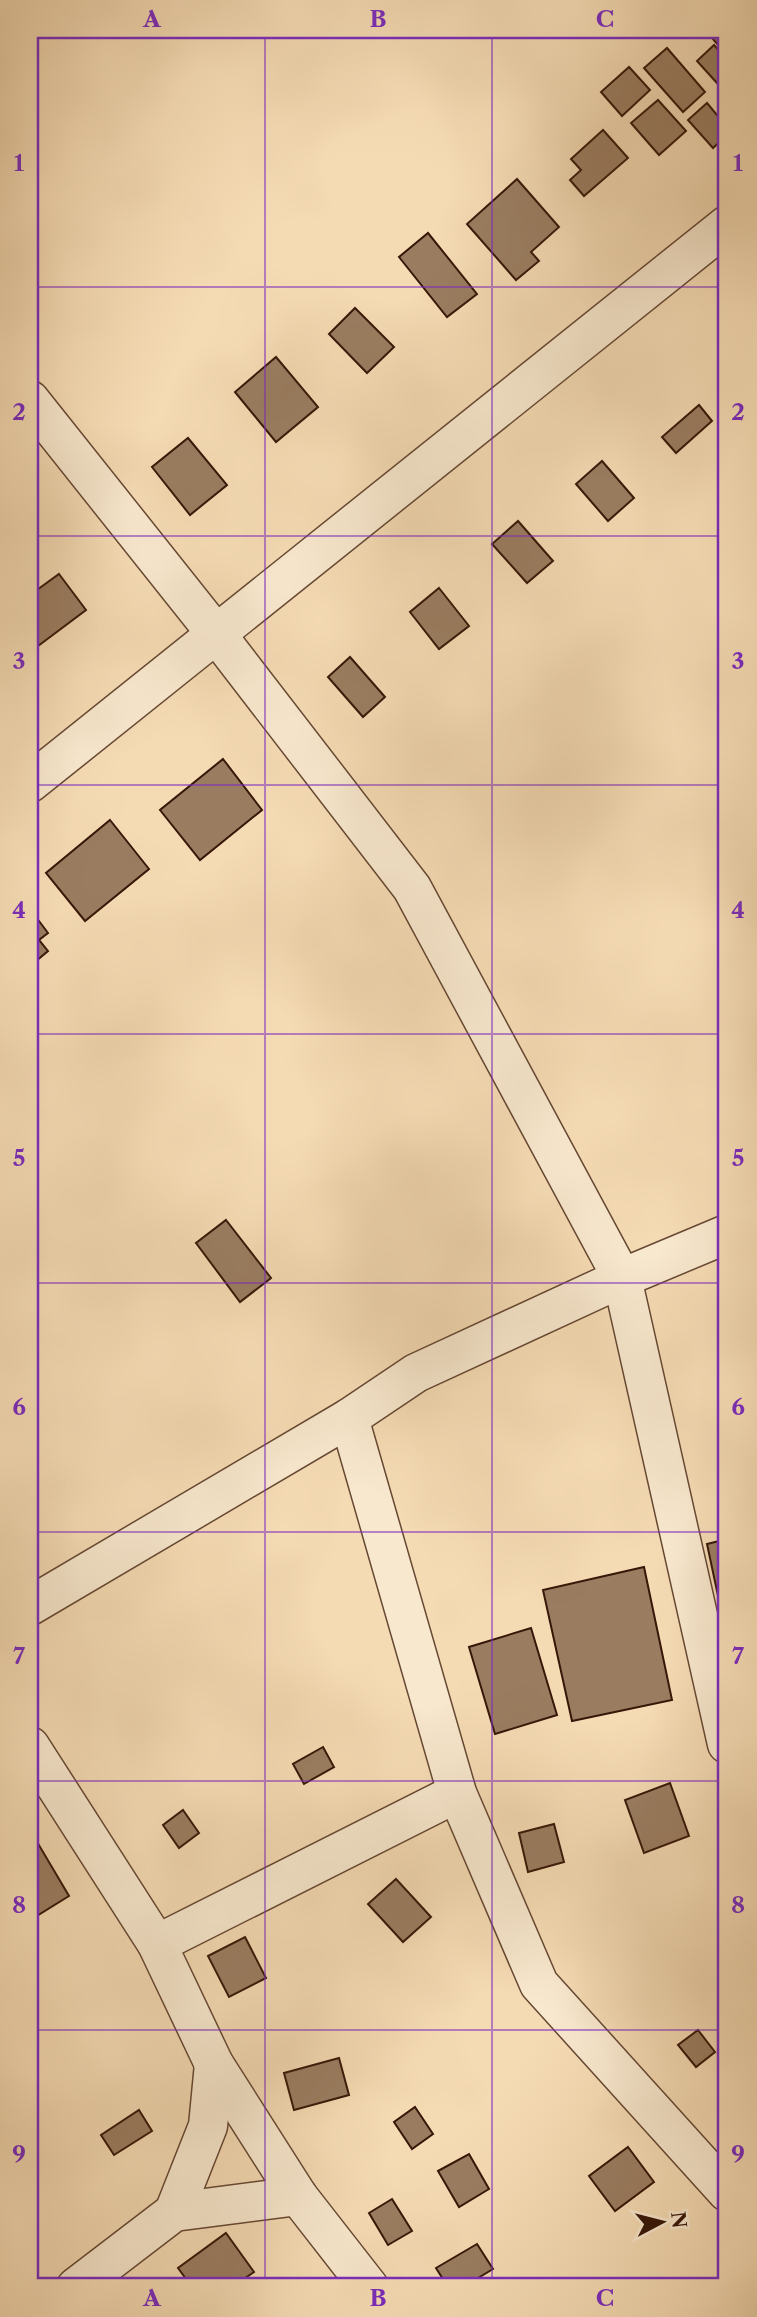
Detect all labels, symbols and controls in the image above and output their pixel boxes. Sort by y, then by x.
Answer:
text: A [142,5,162,33]
text: B [369,5,387,33]
text: C [596,5,614,33]
text: 1 [14,149,25,177]
text: 1 [733,149,744,177]
text: 2 [12,398,26,426]
text: 2 [731,398,745,426]
text: 3 [13,647,26,675]
text: 3 [732,647,745,675]
text: 4 [12,896,26,924]
text: 4 [731,896,745,924]
text: 5 [13,1144,25,1172]
text: 5 [732,1144,744,1172]
text: 6 [12,1393,26,1421]
text: 6 [731,1393,745,1421]
text: 7 [13,1642,25,1670]
text: 7 [732,1642,744,1670]
text: 8 [12,1891,26,1919]
text: 8 [731,1891,745,1919]
text: 9 [12,2140,26,2168]
text: 9 [731,2140,745,2168]
north arrow [628,2188,698,2258]
text: N [666,2210,691,2230]
text: A [142,2284,162,2312]
text: B [369,2284,387,2312]
text: C [596,2284,614,2312]

